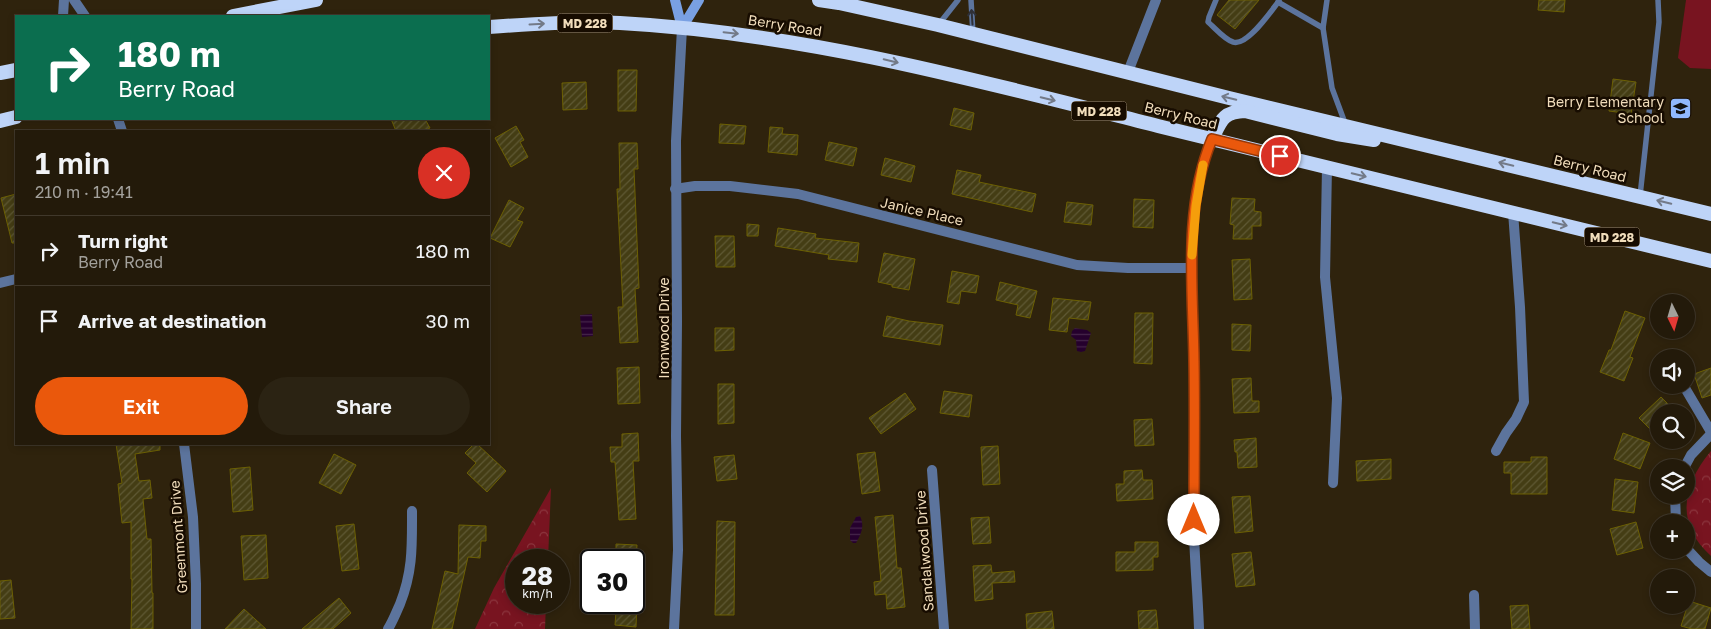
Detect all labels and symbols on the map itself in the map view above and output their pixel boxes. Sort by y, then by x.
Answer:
one-way arrow [967,9,977,25]
street label: Berry Road [747,11,823,39]
road number: MD 228 [558,13,612,32]
one-way arrow [529,20,545,29]
one-way arrow [722,28,738,38]
one-way arrow [882,57,898,66]
one-way arrow [1221,93,1237,102]
place label: Berry Elementary School [1547,93,1664,126]
one-way arrow [1040,95,1056,104]
school or university icon: Berry Elementary School [1668,97,1692,121]
street label: Berry Road [1143,98,1219,132]
road number: MD 228 [1072,102,1126,120]
pin [1259,135,1301,177]
street label: Berry Road [1552,151,1628,185]
one-way arrow [1498,159,1514,168]
one-way arrow [1351,171,1367,180]
street label: Janice Place [879,193,965,229]
one-way arrow [1656,197,1672,206]
one-way arrow [1552,220,1568,230]
road number: MD 228 [1584,228,1640,246]
street label: Ironwood Drive [655,277,672,379]
north arrow [1650,294,1695,339]
street label: Greenmont Drive [166,480,190,594]
street label: Sandalwood Drive [911,490,937,612]
position arrow [1167,493,1219,545]
speed limit sign: 30 [580,549,645,614]

